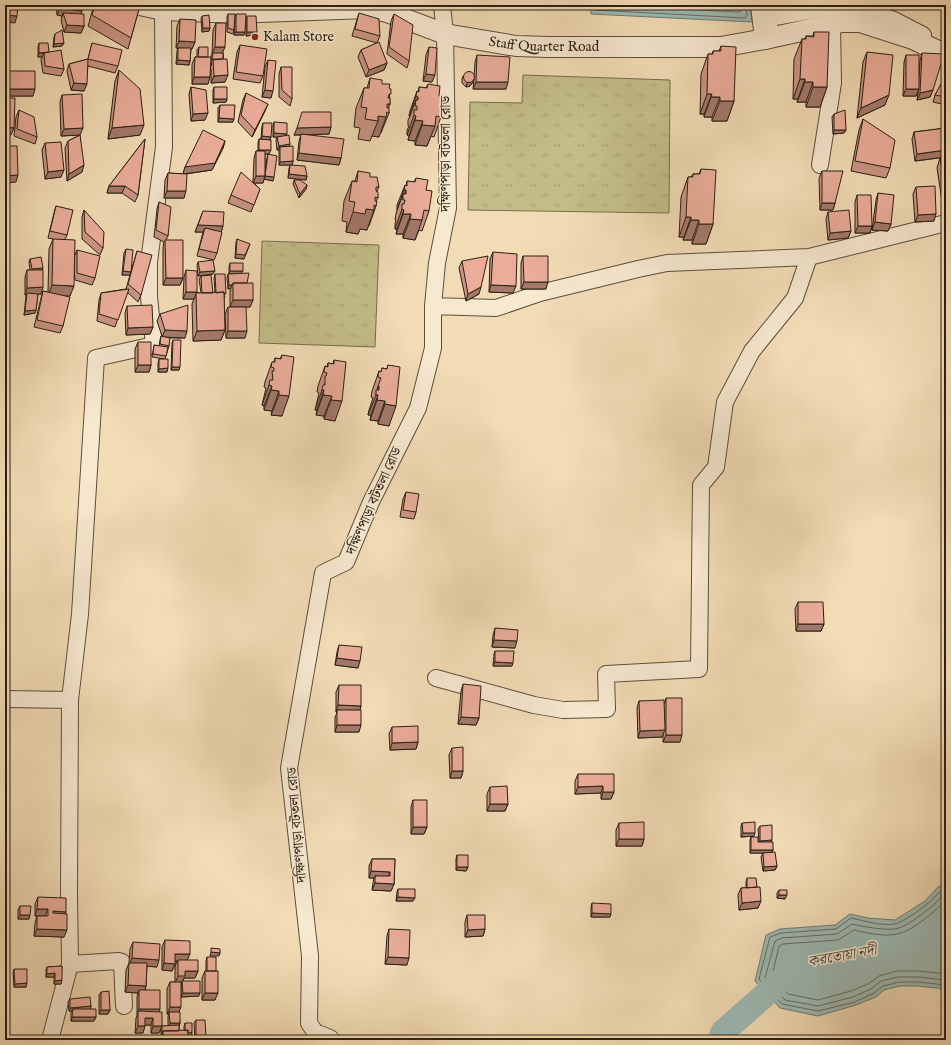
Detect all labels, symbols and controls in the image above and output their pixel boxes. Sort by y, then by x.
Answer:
place label: Kalam Store [263,28,335,46]
marker: Kalam Store [250,32,260,42]
street label: Staff Quarter Road [487,33,600,56]
street label: দক্ষিণপাড়া বটতলা রোড [437,95,455,213]
street label: দক্ষিণপাড়া বটতলা রোড [342,443,406,559]
street label: দক্ষিণপাড়া বটতলা রোড [283,765,311,885]
water label: করতোয়া নদী [806,940,880,971]

